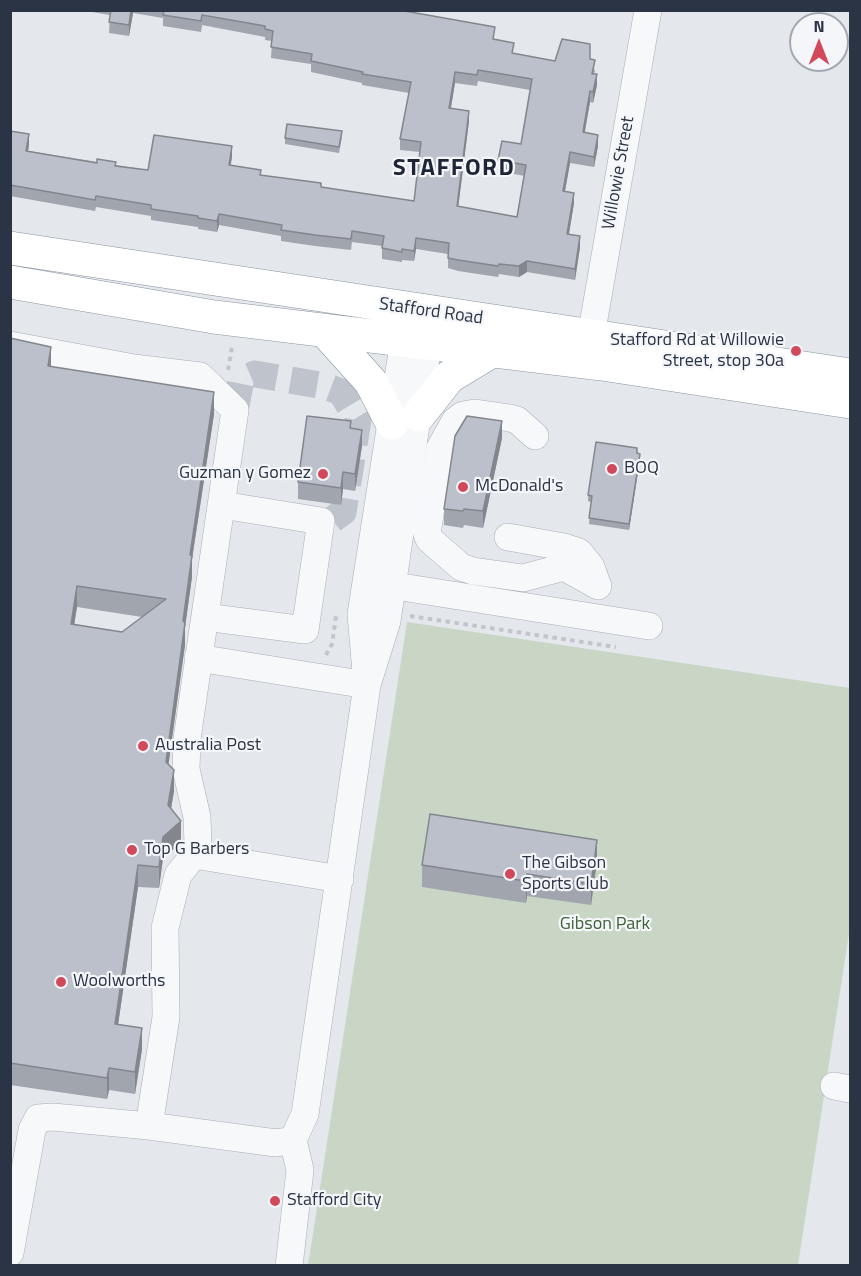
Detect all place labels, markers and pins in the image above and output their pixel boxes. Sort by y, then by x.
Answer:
place label: Stafford Rd at Willowie Street, stop 30a [610,330,784,372]
marker: Stafford Rd at Willowie Street, stop 30a [789,344,803,358]
place label: BOQ [624,458,659,480]
marker: BOQ [605,462,619,476]
place label: Guzman y Gomez [179,463,311,485]
marker: Guzman y Gomez [316,467,330,481]
place label: McDonald's [475,476,563,498]
marker: McDonald's [456,480,470,494]
place label: Australia Post [155,735,261,757]
marker: Australia Post [136,739,150,753]
place label: Top G Barbers [144,839,249,861]
marker: Top G Barbers [125,843,139,857]
place label: The Gibson Sports Club [522,853,609,896]
marker: The Gibson Sports Club [503,867,517,881]
place label: Woolworths [73,971,165,993]
marker: Woolworths [54,975,68,989]
place label: Stafford City [287,1190,381,1212]
marker: Stafford City [268,1194,282,1208]

